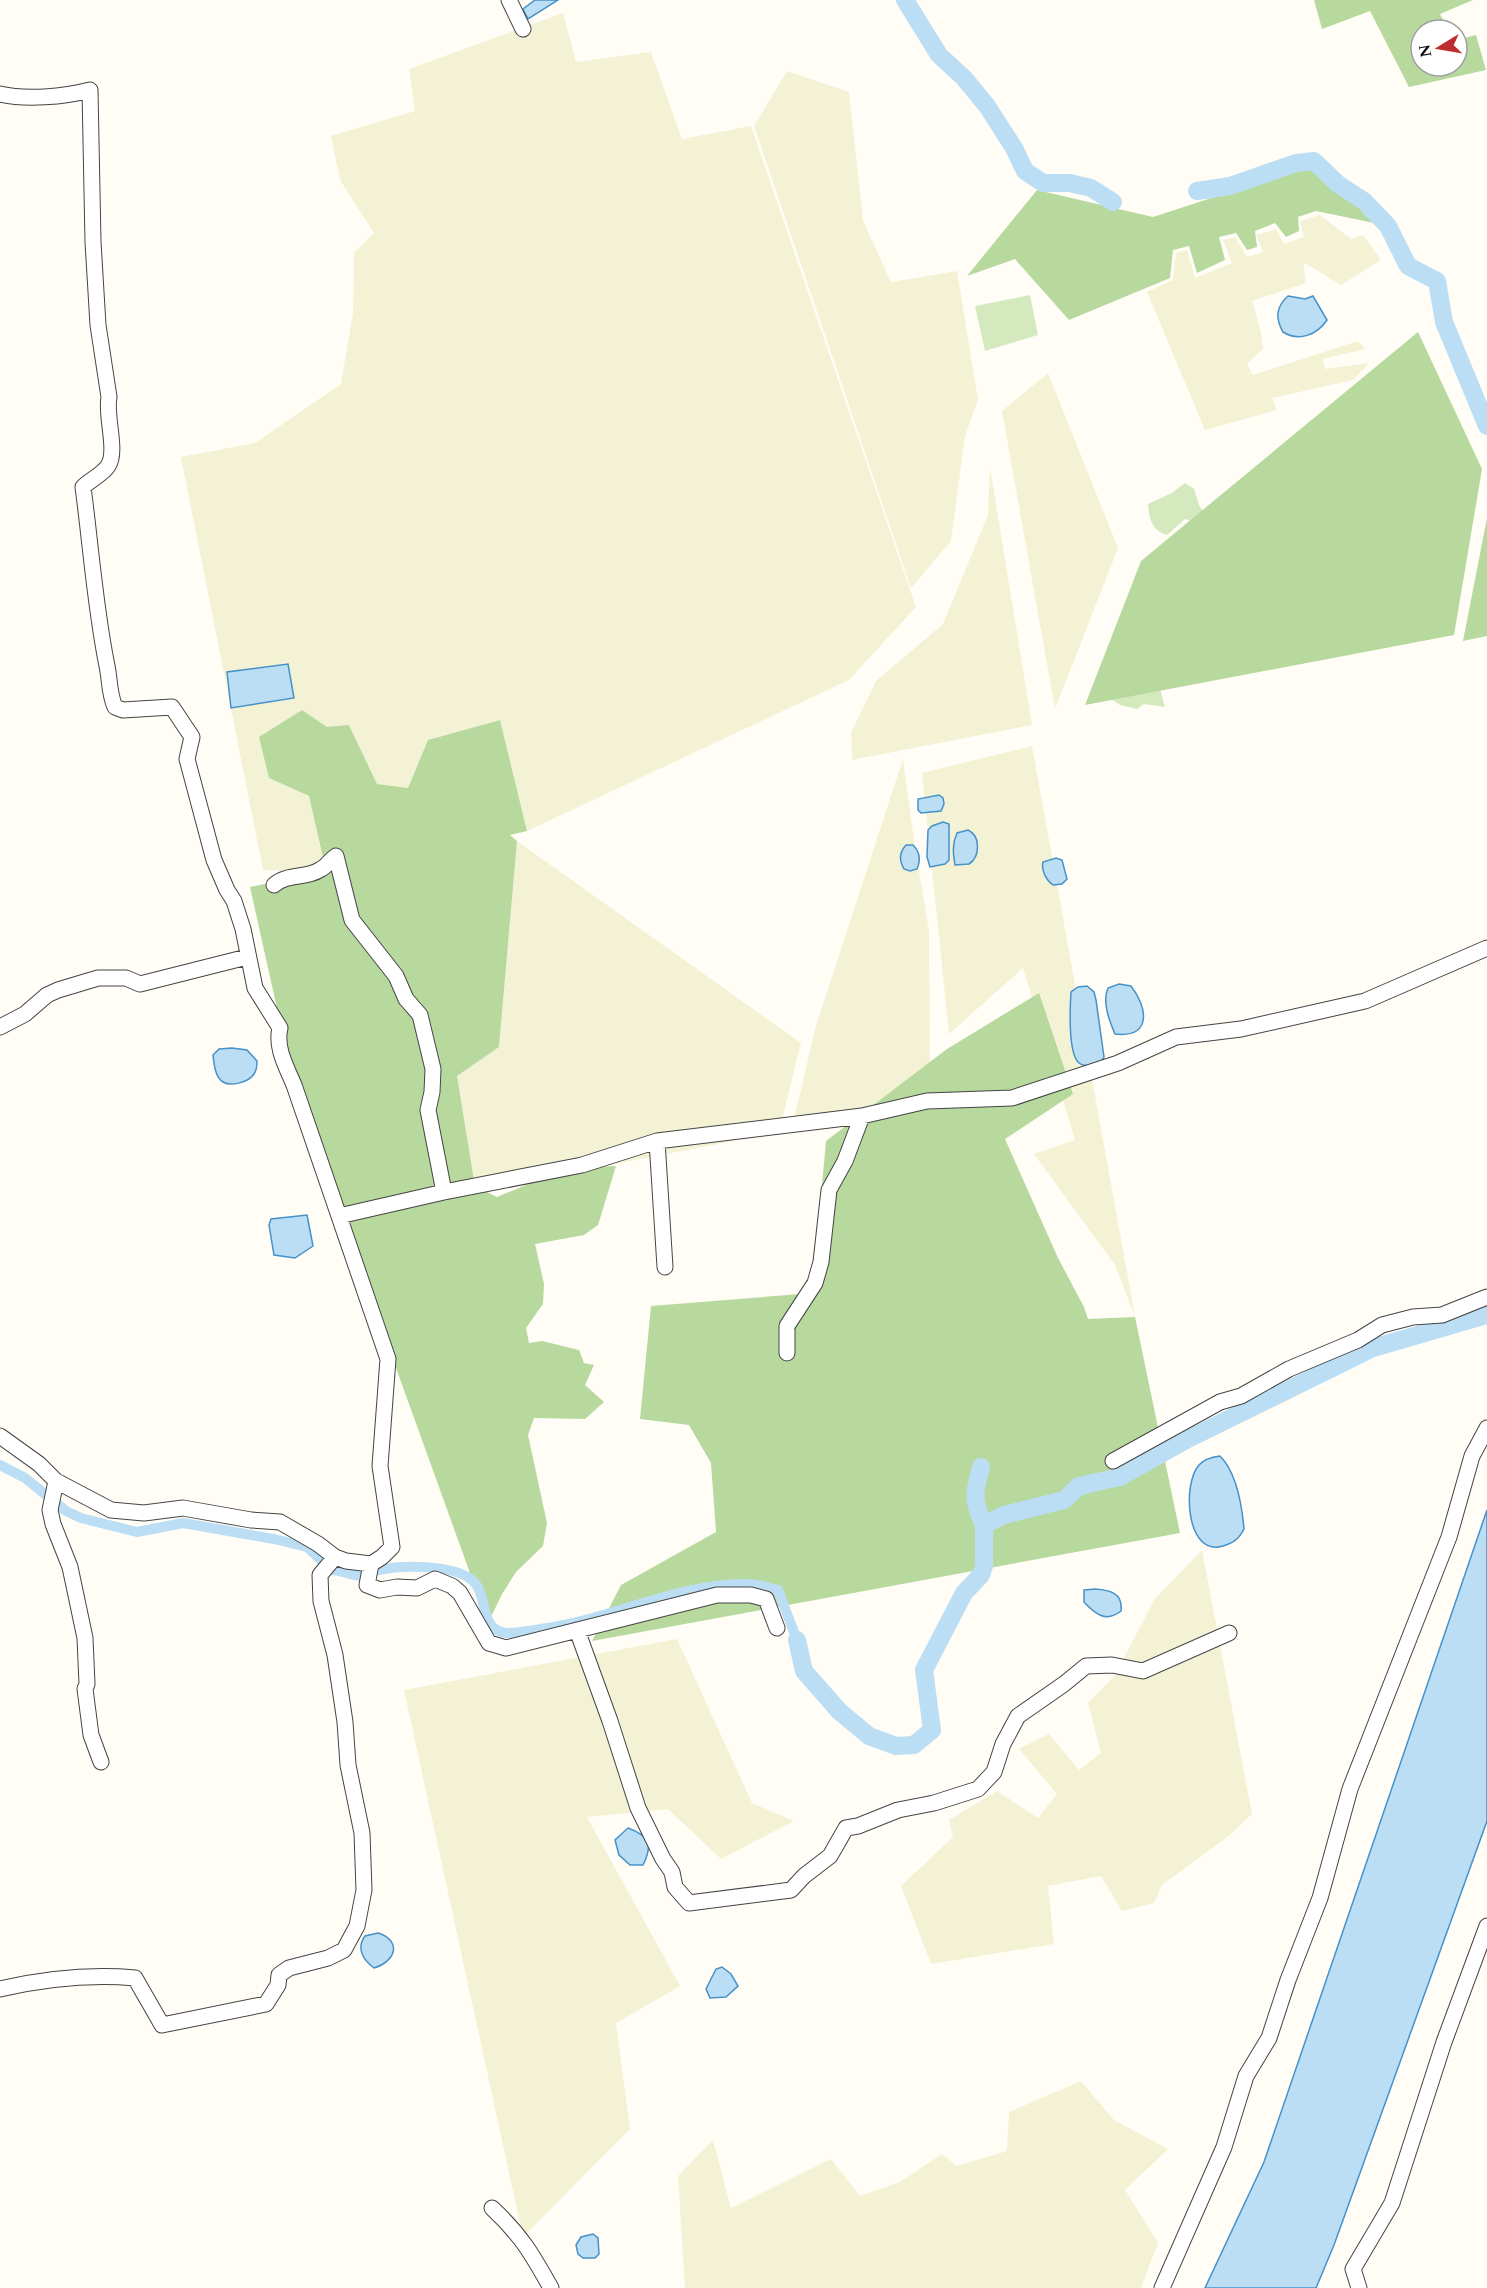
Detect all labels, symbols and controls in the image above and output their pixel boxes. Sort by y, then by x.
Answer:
north arrow [1409,18,1469,78]
text: N [1412,42,1438,59]

